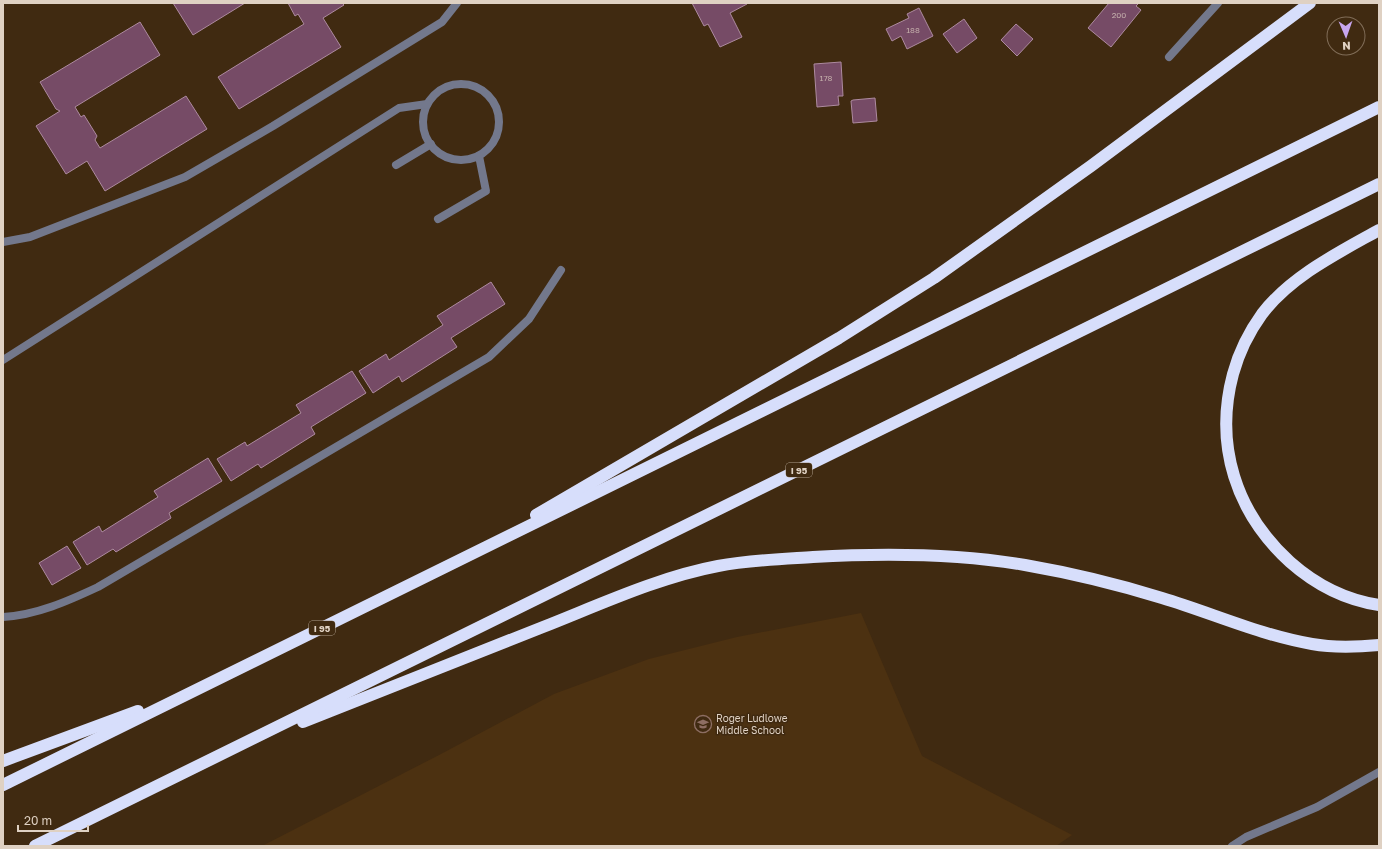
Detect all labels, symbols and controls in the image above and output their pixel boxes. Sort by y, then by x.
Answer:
house number: 200 [1112,10,1126,20]
north arrow [1326,16,1366,56]
house number: 188 [906,25,920,35]
text: N [1342,40,1351,53]
house number: 178 [820,73,833,83]
road number: I 95 [786,463,812,477]
road number: I 95 [309,621,335,635]
place label: Roger Ludlowe Middle School [716,712,788,736]
school or university icon: Roger Ludlowe Middle School [693,714,713,734]
scale bar [18,807,88,833]
text: 20 m [24,813,52,828]

